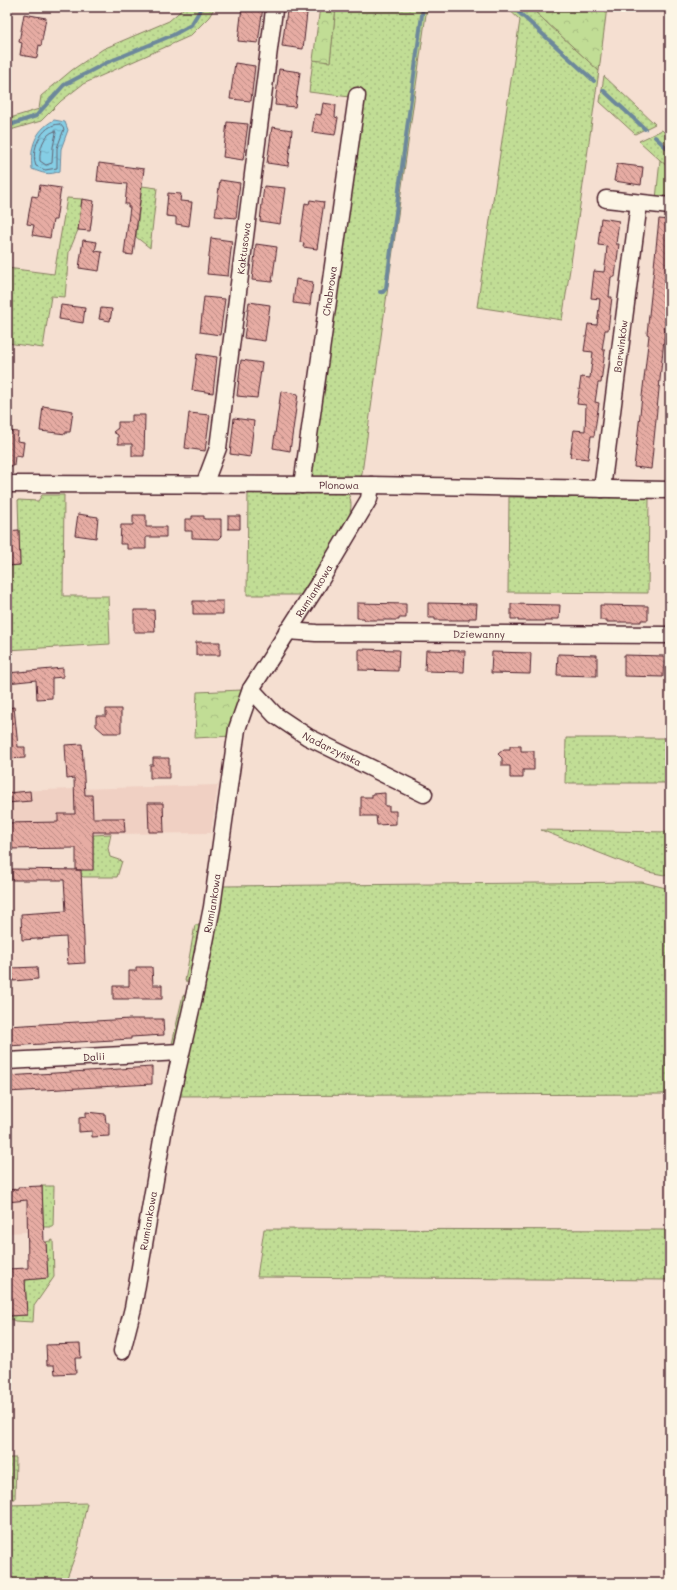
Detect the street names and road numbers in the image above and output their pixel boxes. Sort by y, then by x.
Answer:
street label: Kaktusowa [233,221,254,275]
street label: Chabrowa [319,265,340,317]
street label: Barwinków [610,319,631,373]
street label: Plonowa [319,478,359,492]
street label: Rumiankowa [292,562,336,620]
street label: Dziewanny [453,627,505,641]
street label: Nadarzyńska [300,728,364,769]
street label: Rumiankowa [200,873,224,934]
street label: Dalii [83,1049,105,1064]
street label: Rumiankowa [136,1190,160,1251]

